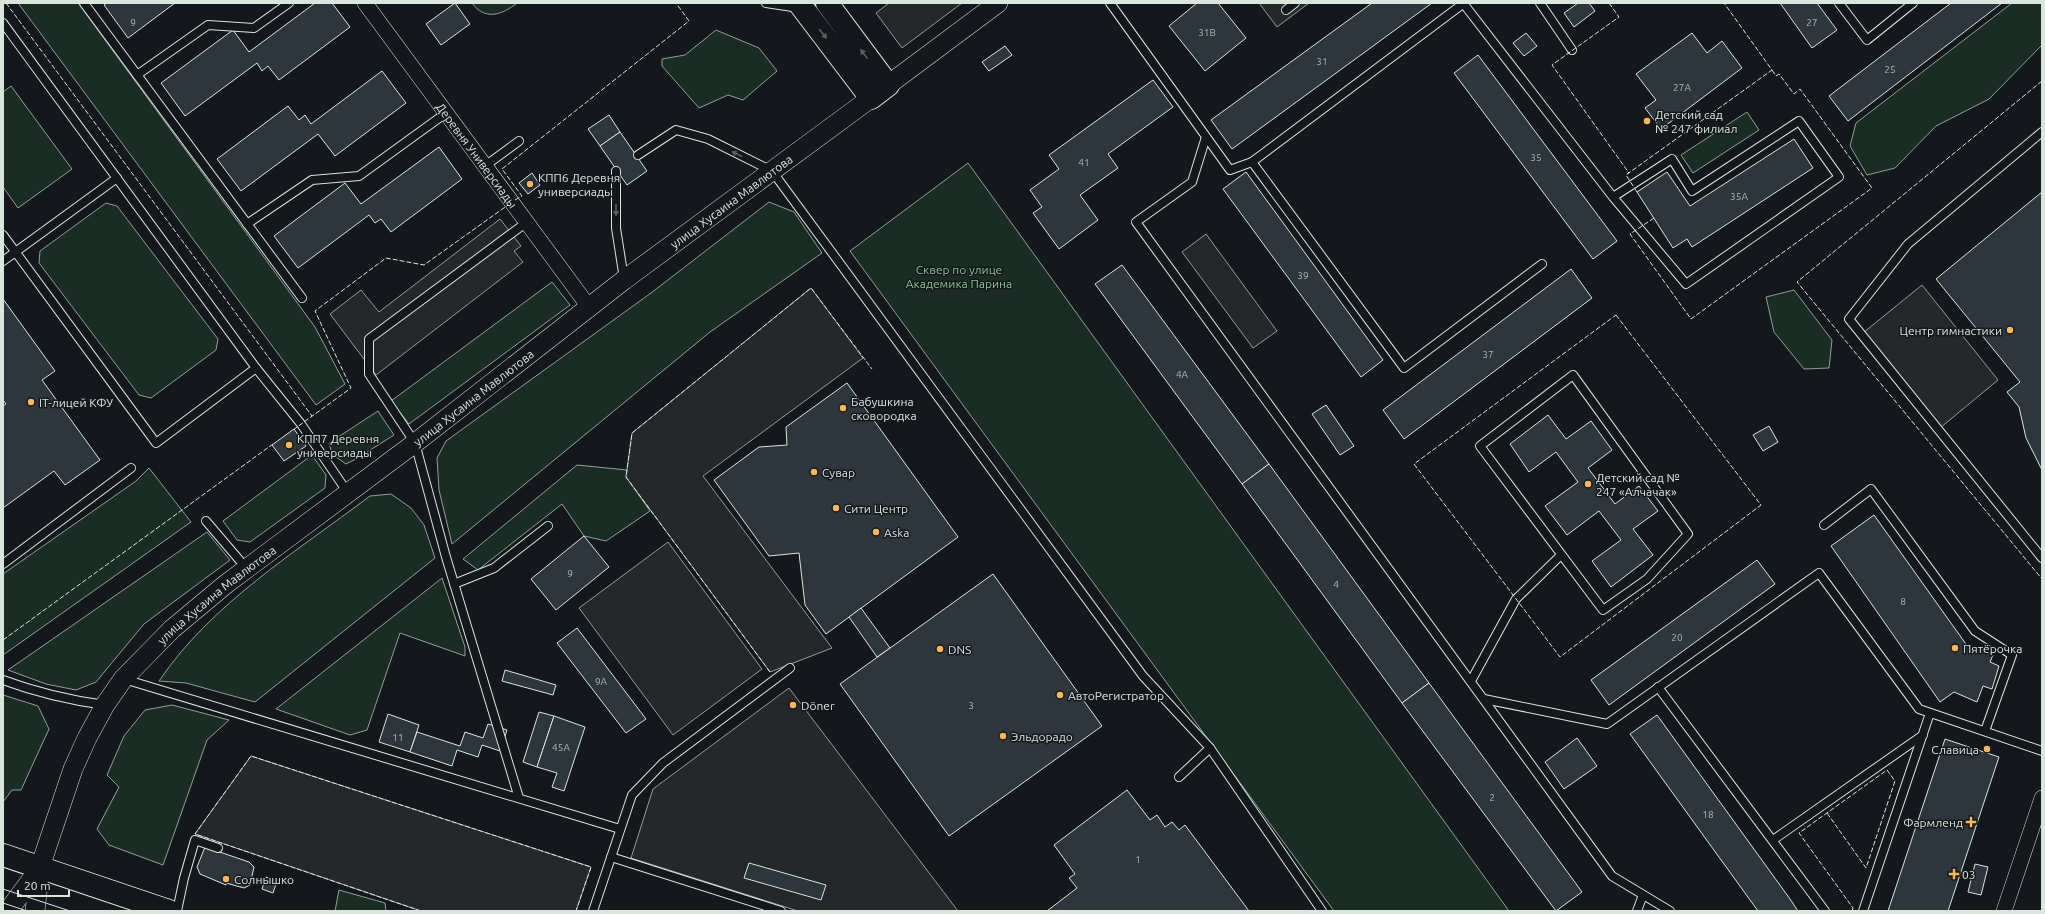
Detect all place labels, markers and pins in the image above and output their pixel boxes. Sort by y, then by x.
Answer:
place label: Детский сад № 247 филиал [1655,108,1738,135]
marker: Детский сад № 247 филиал [1642,116,1652,126]
place label: КПП6 Деревня универсиады [538,171,620,198]
marker: КПП6 Деревня универсиады [525,179,535,189]
place label: Центр гимнастики [1900,324,2002,337]
marker: Центр гимнастики [2005,325,2015,335]
place label: Бабушкина сковородка [851,395,917,422]
place label: IT-лицей КФУ [39,396,113,409]
marker: IT-лицей КФУ [26,397,36,407]
marker: Бабушкина сковородка [838,403,848,413]
place label: КПП7 Деревня универсиады [297,432,379,459]
marker: КПП7 Деревня универсиады [284,440,294,450]
place label: Сувар [822,466,855,479]
marker: Сувар [809,467,819,477]
place label: Детский сад № 247 «Алчачак» [1596,471,1680,498]
marker: Детский сад № 247 «Алчачак» [1583,479,1593,489]
place label: Сити Центр [844,502,908,515]
marker: Сити Центр [831,503,841,513]
place label: Aska [884,526,909,539]
marker: Aska [871,527,881,537]
place label: Пятёрочка [1963,642,2022,655]
place label: DNS [948,643,971,656]
marker: Пятёрочка [1950,643,1960,653]
marker: DNS [935,644,945,654]
place label: АвтоРегистратор [1068,689,1164,702]
marker: АвтоРегистратор [1055,690,1065,700]
place label: Döner [801,699,835,712]
marker: Döner [788,700,798,710]
place label: Эльдорадо [1011,730,1073,743]
marker: Эльдорадо [998,731,1008,741]
place label: Славица [1931,743,1979,756]
marker: Славица [1982,744,1992,754]
place label: Фармленд [1903,816,1963,829]
marker: Фармленд [1966,817,1976,827]
place label: 03 [1962,868,1976,881]
marker: 03 [1949,869,1959,879]
place label: Солнышко [234,873,294,886]
marker: Солнышко [221,874,231,884]

